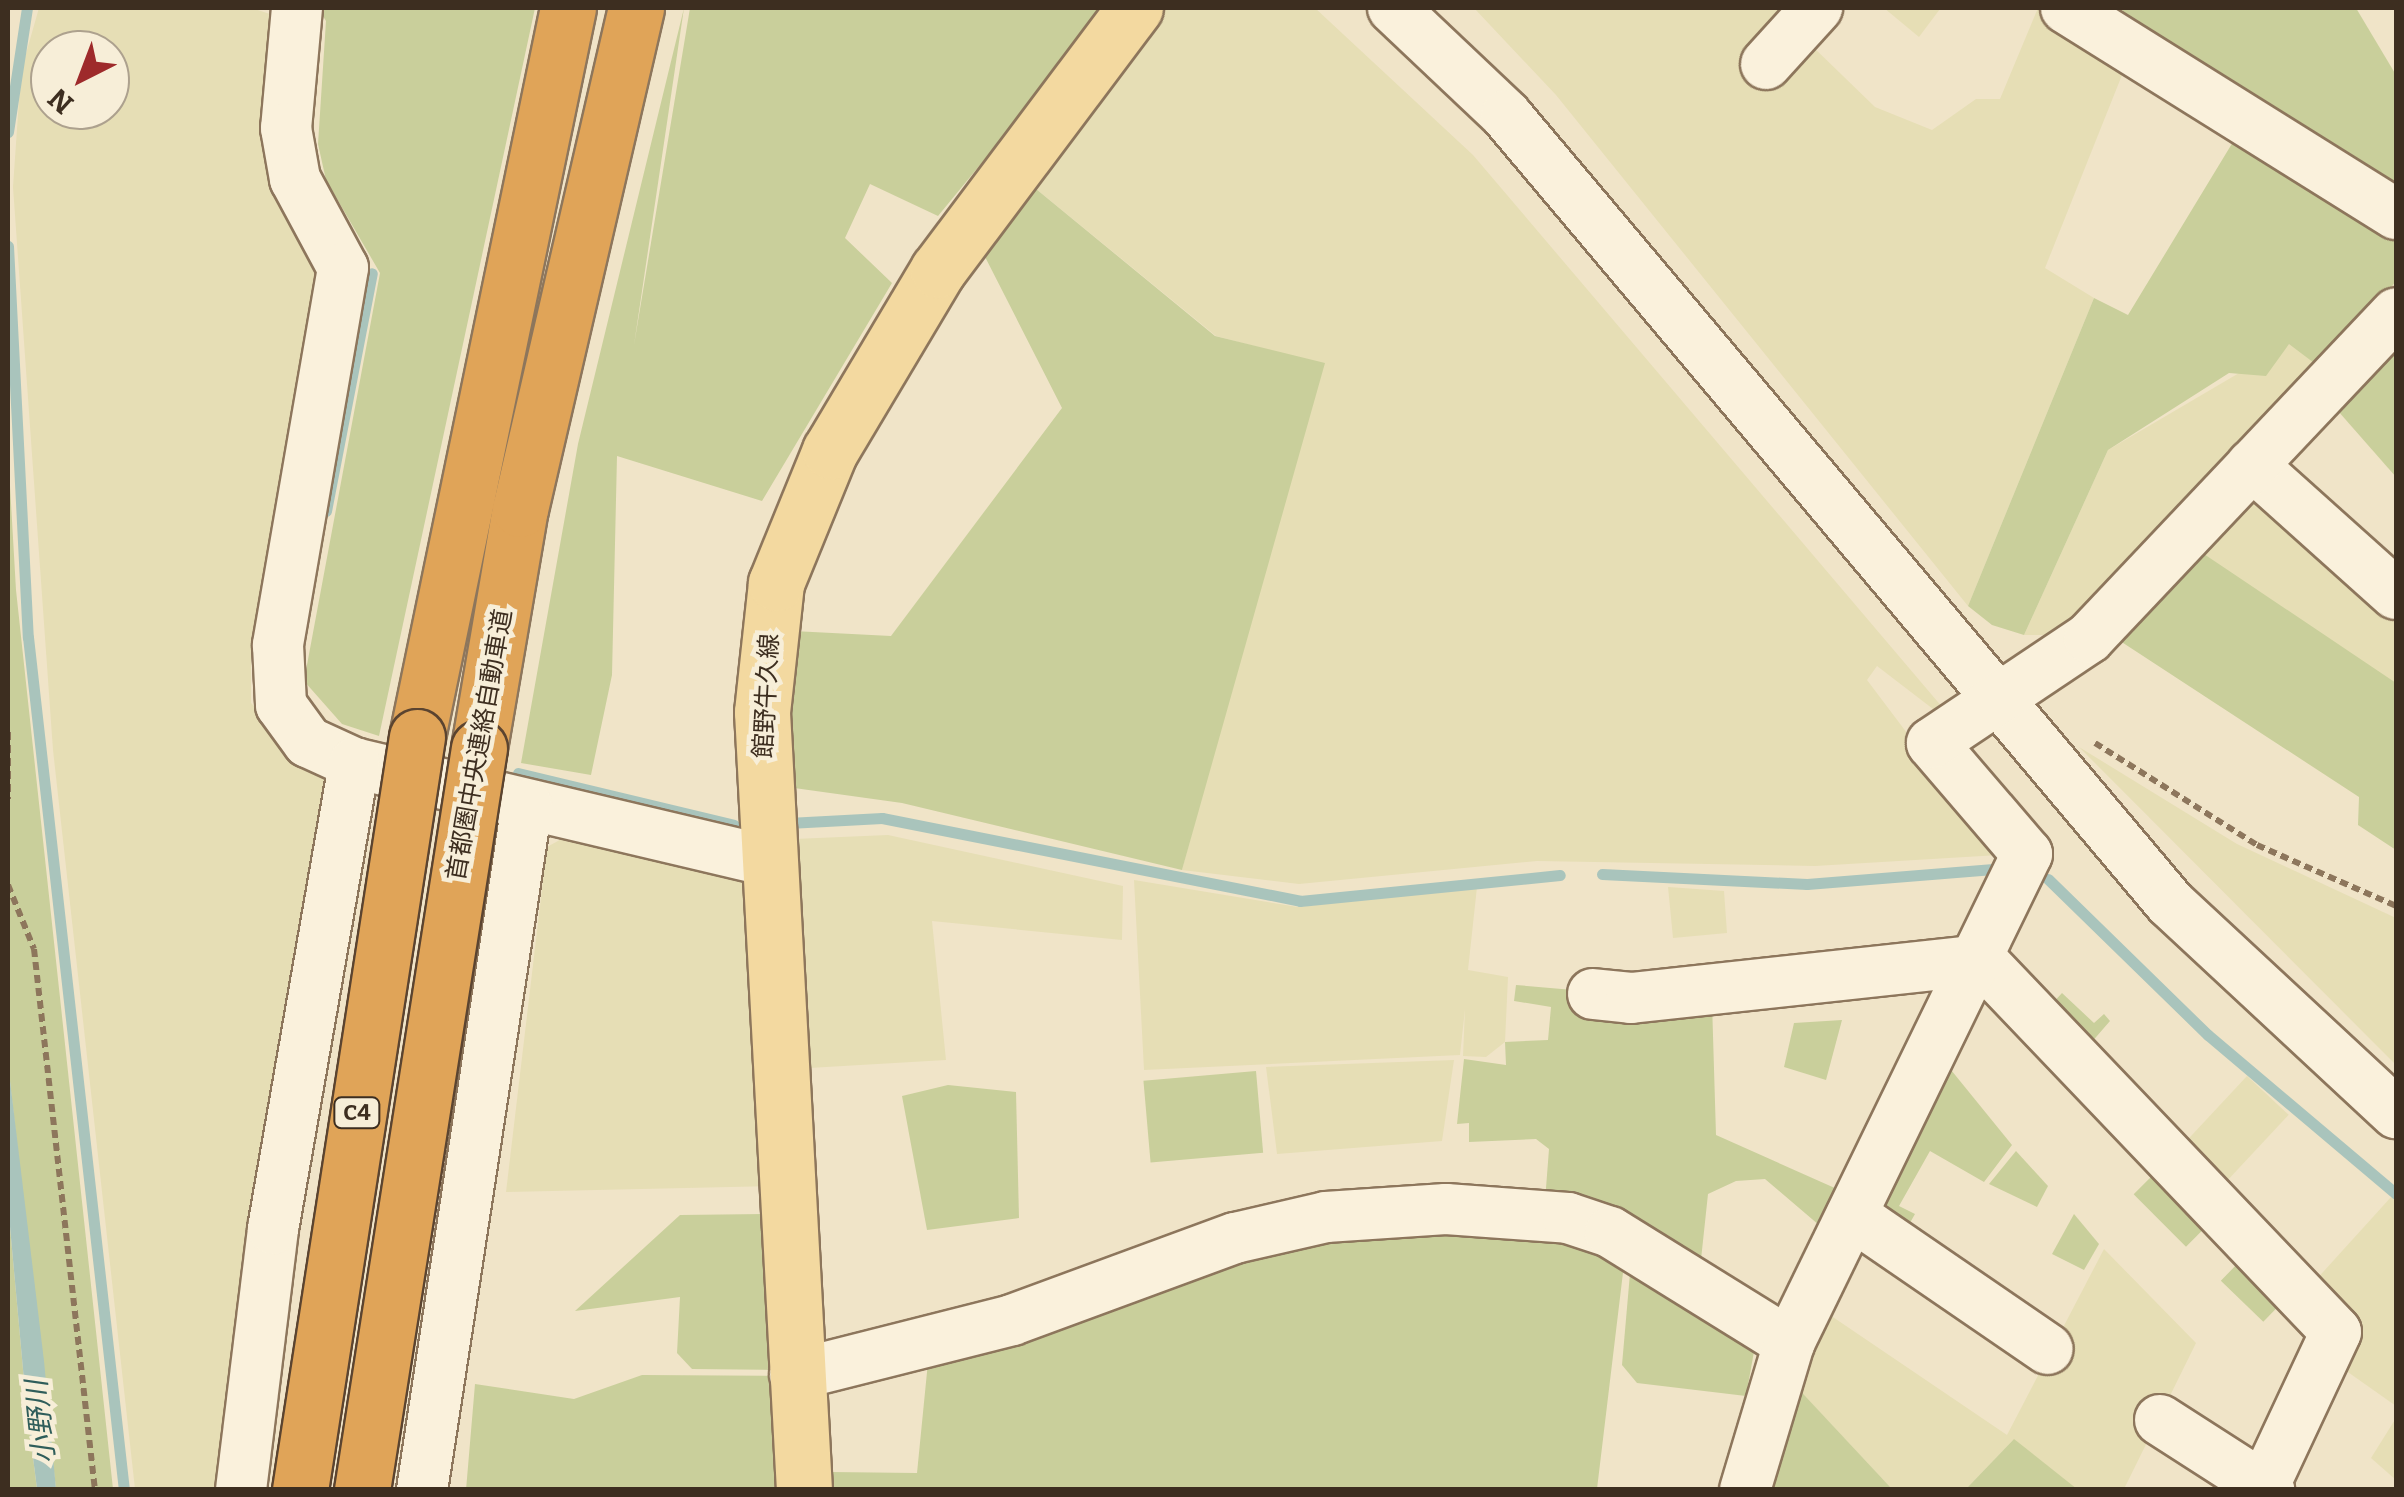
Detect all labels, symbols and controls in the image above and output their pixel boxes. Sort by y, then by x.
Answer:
north arrow [30,30,130,130]
text: N [42,82,80,121]
street label: 首都圏中央連絡自動車道 [441,607,519,883]
street label: 館野牛久線 [749,633,785,759]
road number: C4 [332,1096,382,1130]
water label: 小野川 [20,1378,62,1466]

